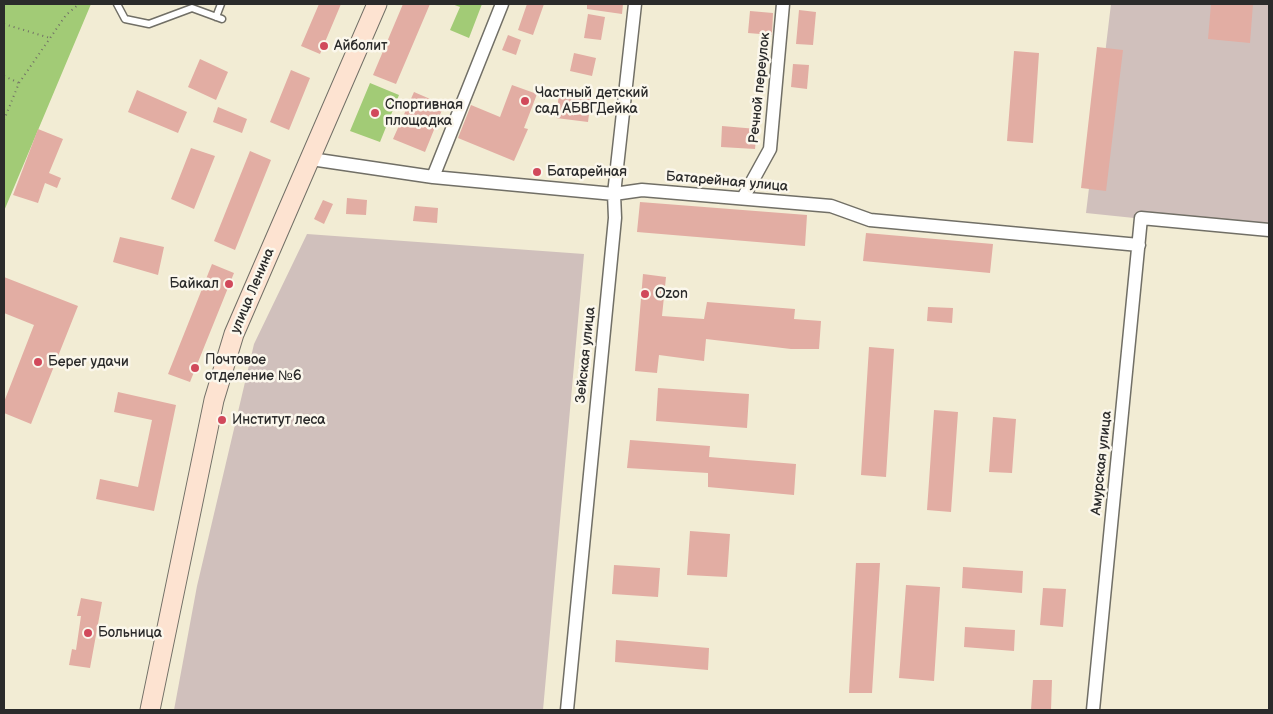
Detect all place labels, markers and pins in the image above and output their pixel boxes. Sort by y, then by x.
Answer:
place label: Айболит [334,38,388,54]
marker: Айболит [318,40,330,52]
place label: Частный детский сад АБВГДейка [535,85,648,118]
marker: Частный детский сад АБВГДейка [519,95,531,107]
place label: Спортивная площадка [385,97,463,130]
marker: Спортивная площадка [369,107,381,119]
place label: Батарейная [547,164,627,180]
marker: Батарейная [531,166,543,178]
place label: Байкал [170,276,219,292]
marker: Байкал [223,278,235,290]
place label: Ozon [655,286,688,302]
marker: Ozon [639,288,651,300]
place label: Почтовое отделение №6 [205,352,300,384]
place label: Берег удачи [48,354,129,370]
marker: Берег удачи [32,356,44,368]
marker: Почтовое отделение №6 [189,362,201,374]
place label: Институт леса [232,412,326,428]
marker: Институт леса [216,414,228,426]
place label: Больница [98,625,162,641]
marker: Больница [82,627,94,639]

